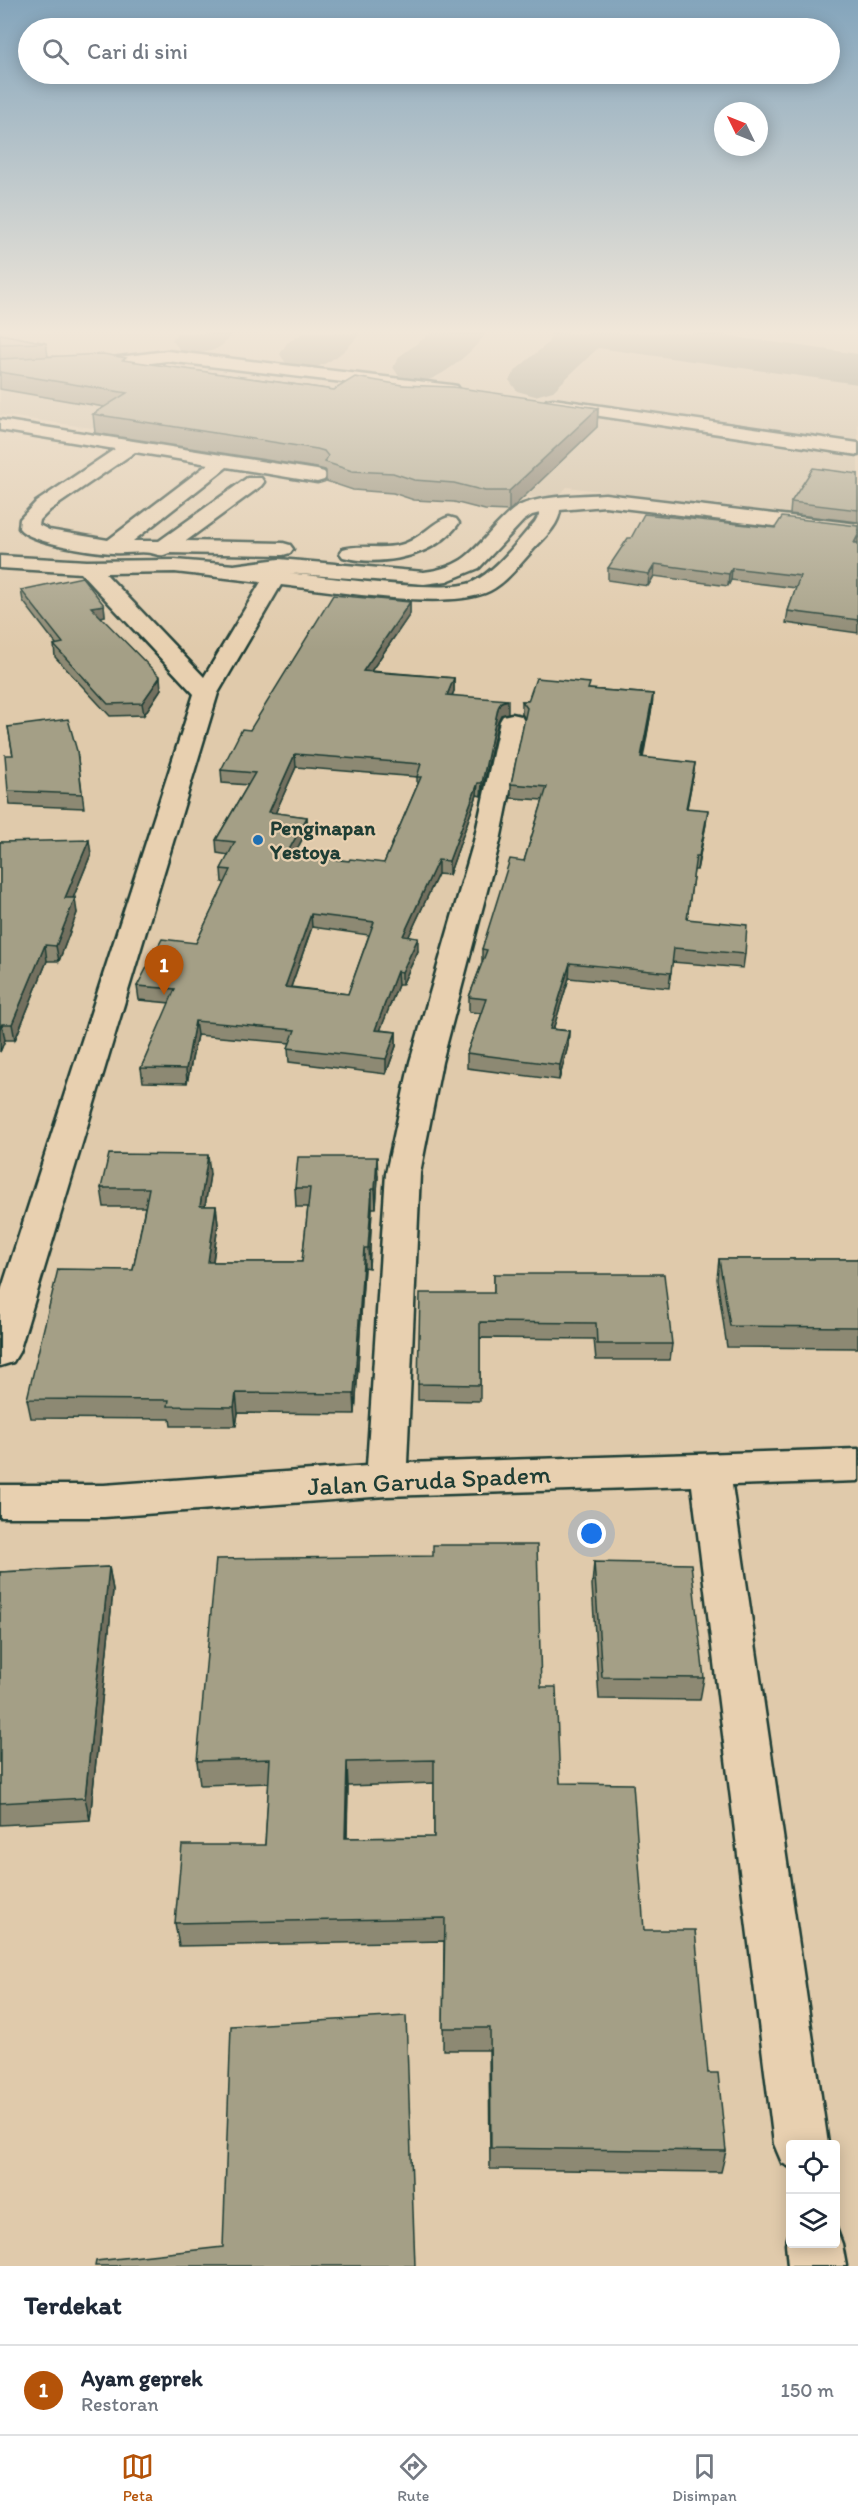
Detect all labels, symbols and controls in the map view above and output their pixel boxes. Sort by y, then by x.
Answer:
search box [18,18,840,84]
icon: search [39,35,72,68]
text: Cari di sini [87,38,188,65]
north arrow [714,102,768,156]
place label: Penginapan Yestoya [269,815,376,865]
marker: Penginapan Yestoya [251,833,265,847]
pin: 1 [144,946,184,995]
street label: Jalan Garuda Spadem [306,1458,552,1502]
your location [577,1519,606,1548]
map controls [786,2140,840,2248]
button: locate [786,2140,840,2194]
button: layers [786,2194,840,2248]
text: Terdekat [24,2289,122,2321]
text: Ayam geprek [81,2365,203,2392]
text: 1 [39,2378,48,2402]
text: 150 m [781,2378,834,2402]
text: Restoran [81,2392,159,2416]
tab: Peta [121,2450,154,2505]
tab: Rute [397,2450,430,2505]
tab: Disimpan [672,2450,737,2505]

